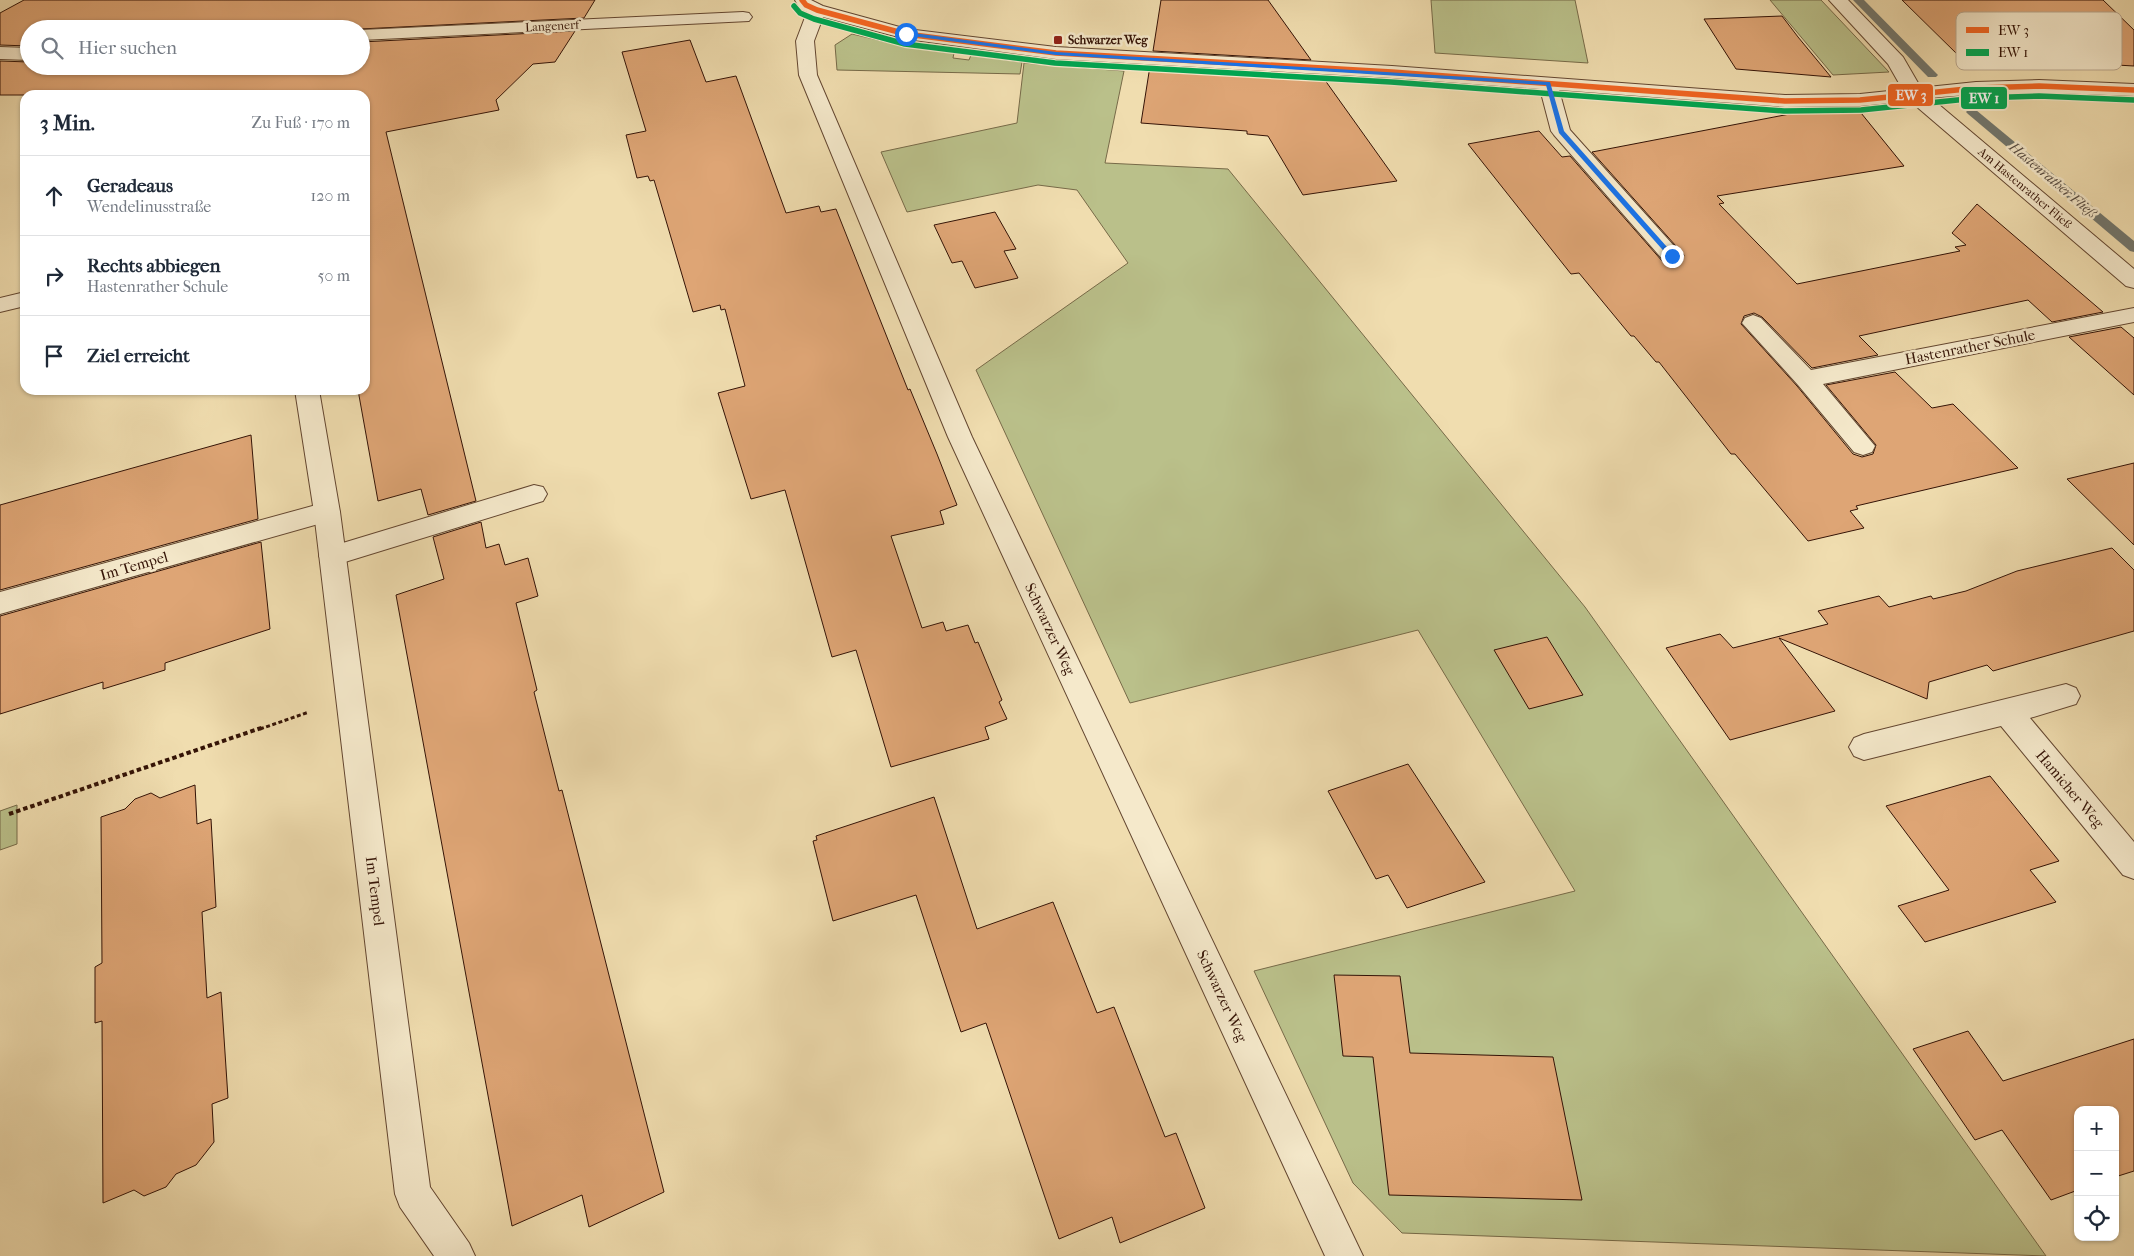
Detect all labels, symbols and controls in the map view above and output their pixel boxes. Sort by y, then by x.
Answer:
legend [1956,12,2122,70]
street label: Langenerf [525,17,582,34]
search box [20,20,370,75]
text: EW 3 [1998,22,2029,39]
route start [895,23,918,46]
place label: Schwarzer Weg [1068,33,1148,48]
icon: search [38,34,66,62]
marker: Schwarzer Weg [1052,34,1064,46]
text: Hier suchen [78,37,177,59]
text: EW 1 [1998,44,2028,61]
line badge: EW 3 [1887,83,1934,107]
line badge: EW 1 [1960,86,2008,110]
text: EW 3 [1895,87,1927,104]
text: EW 1 [1969,90,1999,107]
text: 3 Min. [40,111,95,135]
text: Zu Fuß · 170 m [251,113,350,132]
water label: Hastenrather Fließ [2005,138,2101,222]
street label: Am Hastenrather Fließ [1975,144,2075,232]
text: Geradeaus [87,175,173,197]
icon: ahead [40,182,68,210]
text: 120 m [311,186,350,205]
text: Wendelinusstraße [87,197,211,216]
route end [1661,245,1684,268]
text: Rechts abbiegen [87,255,221,277]
icon: right [40,262,68,290]
text: 50 m [318,266,350,285]
text: Hastenrather Schule [87,277,228,296]
street label: Hastenrather Schule [1903,325,2037,368]
icon: arrive [40,342,68,370]
text: Ziel erreicht [87,345,190,367]
street label: Im Tempel [98,548,170,584]
street label: Schwarzer Weg [1021,580,1080,679]
street label: Hamicher Weg [2032,746,2109,833]
street label: Im Tempel [362,855,388,927]
street label: Schwarzer Weg [1193,947,1252,1046]
map controls [2074,1106,2119,1241]
button: + [2074,1106,2119,1151]
button: − [2074,1151,2119,1196]
button: locate [2074,1196,2119,1241]

